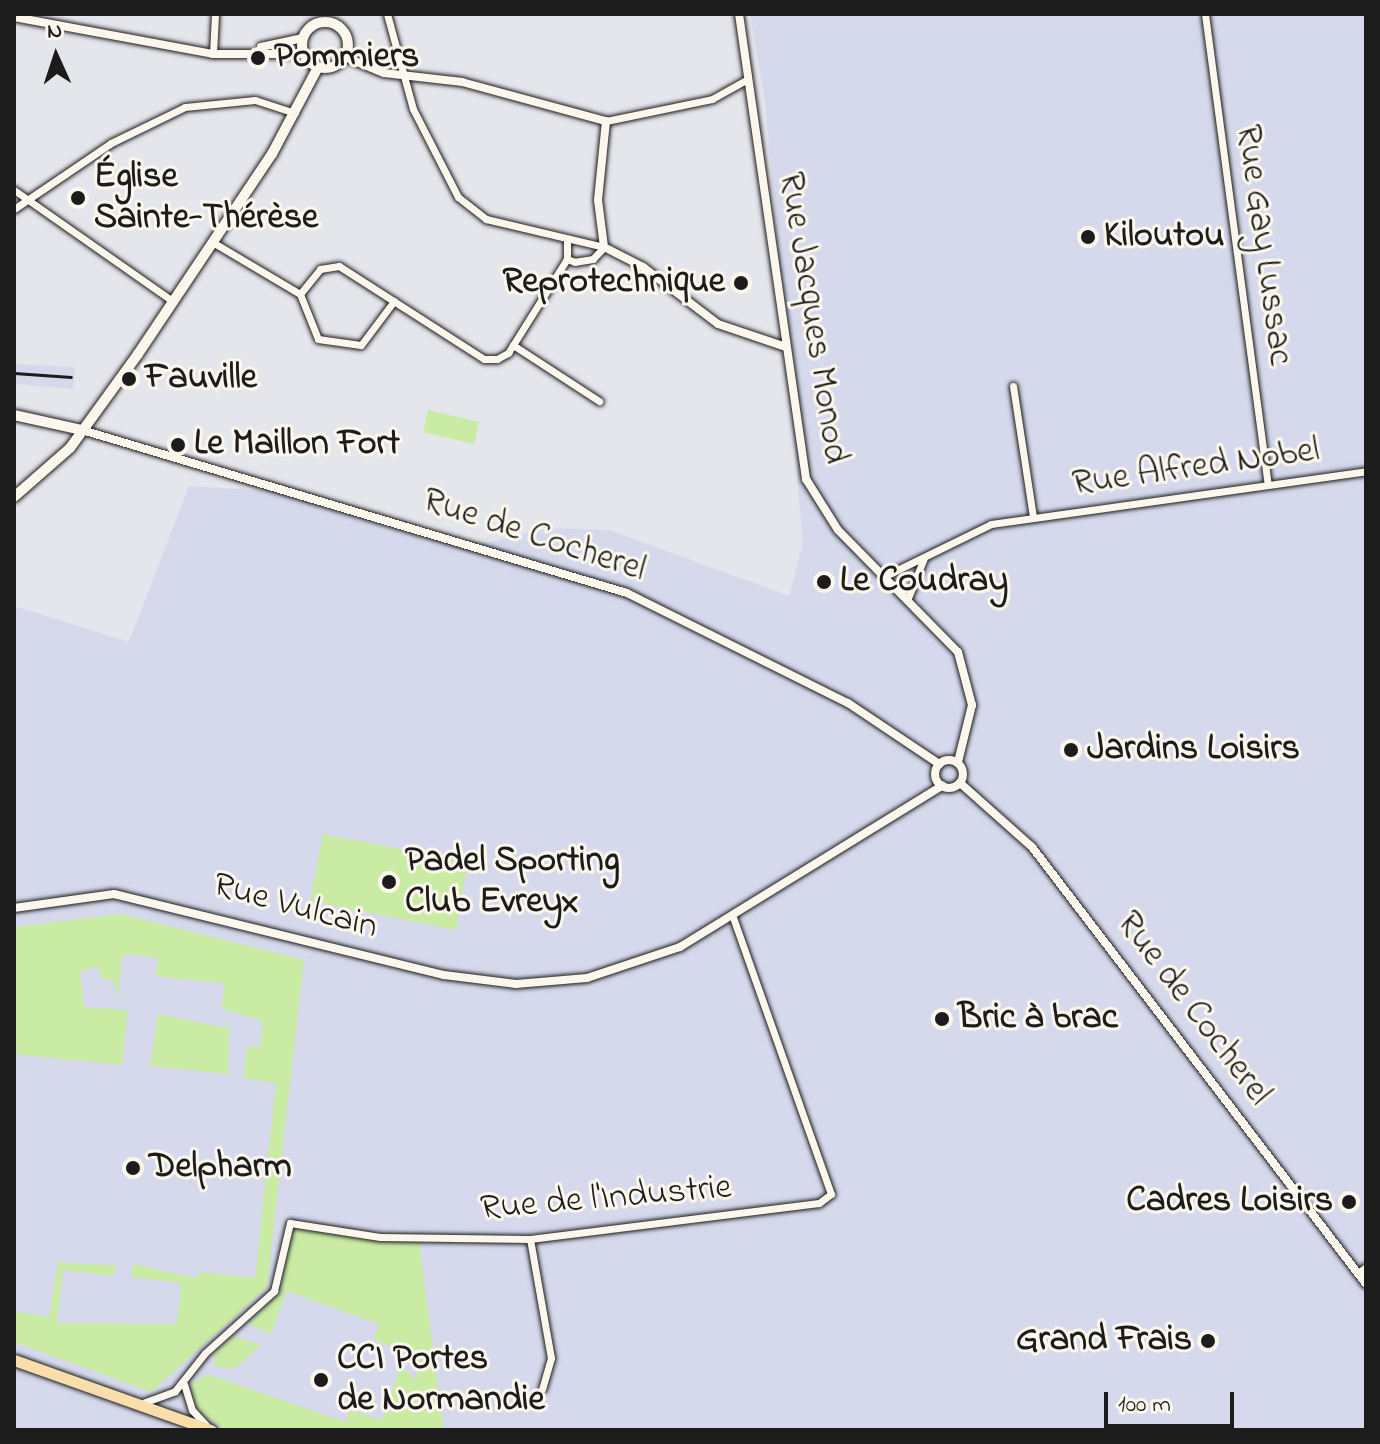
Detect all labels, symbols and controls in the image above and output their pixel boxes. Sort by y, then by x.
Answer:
north arrow [16,16,96,96]
text: N [46,16,63,48]
place label: Pommiers [274,36,419,80]
marker: Pommiers [249,49,267,67]
street label: Rue Gay Lussac [1225,122,1301,368]
place label: Église Sainte-Thérèse [94,155,318,240]
street label: Rue Jacques Monod [768,169,856,467]
marker: Église Sainte-Thérèse [69,189,87,207]
place label: Kiloutou [1104,215,1224,259]
marker: Kiloutou [1079,228,1097,246]
place label: Reprotechnique [502,261,725,305]
marker: Reprotechnique [732,274,750,292]
place label: Fauville [145,357,257,401]
marker: Fauville [120,370,138,388]
place label: Le Maillon Fort [194,423,400,467]
street label: Rue Alfred Nobel [1070,429,1322,507]
marker: Le Maillon Fort [169,436,187,454]
street label: Rue de Cocherel [417,480,651,592]
place label: Le Coudray [840,560,1008,604]
marker: Le Coudray [815,573,833,591]
place label: Jardins Loisirs [1087,728,1300,772]
marker: Jardins Loisirs [1062,741,1080,759]
place label: Padel Sporting Club Evreyx [405,839,620,924]
street label: Rue Vulcain [208,864,382,950]
marker: Padel Sporting Club Evreyx [380,873,398,891]
street label: Rue de Cocherel [1106,903,1280,1115]
place label: Bric à brac [958,997,1118,1041]
marker: Bric à brac [933,1010,951,1028]
place label: Delpharm [149,1146,292,1190]
marker: Delpharm [124,1159,142,1177]
street label: Rue de l'Industrie [479,1167,733,1231]
place label: Cadres Loisirs [1126,1180,1333,1224]
marker: Cadres Loisirs [1340,1193,1358,1211]
place label: Grand Frais [1016,1319,1192,1363]
marker: Grand Frais [1199,1332,1217,1350]
place label: CCI Portes de Normandie [337,1337,545,1422]
marker: CCI Portes de Normandie [312,1371,330,1389]
scale bar [1108,1376,1238,1426]
text: 100 m [1118,1388,1171,1423]

